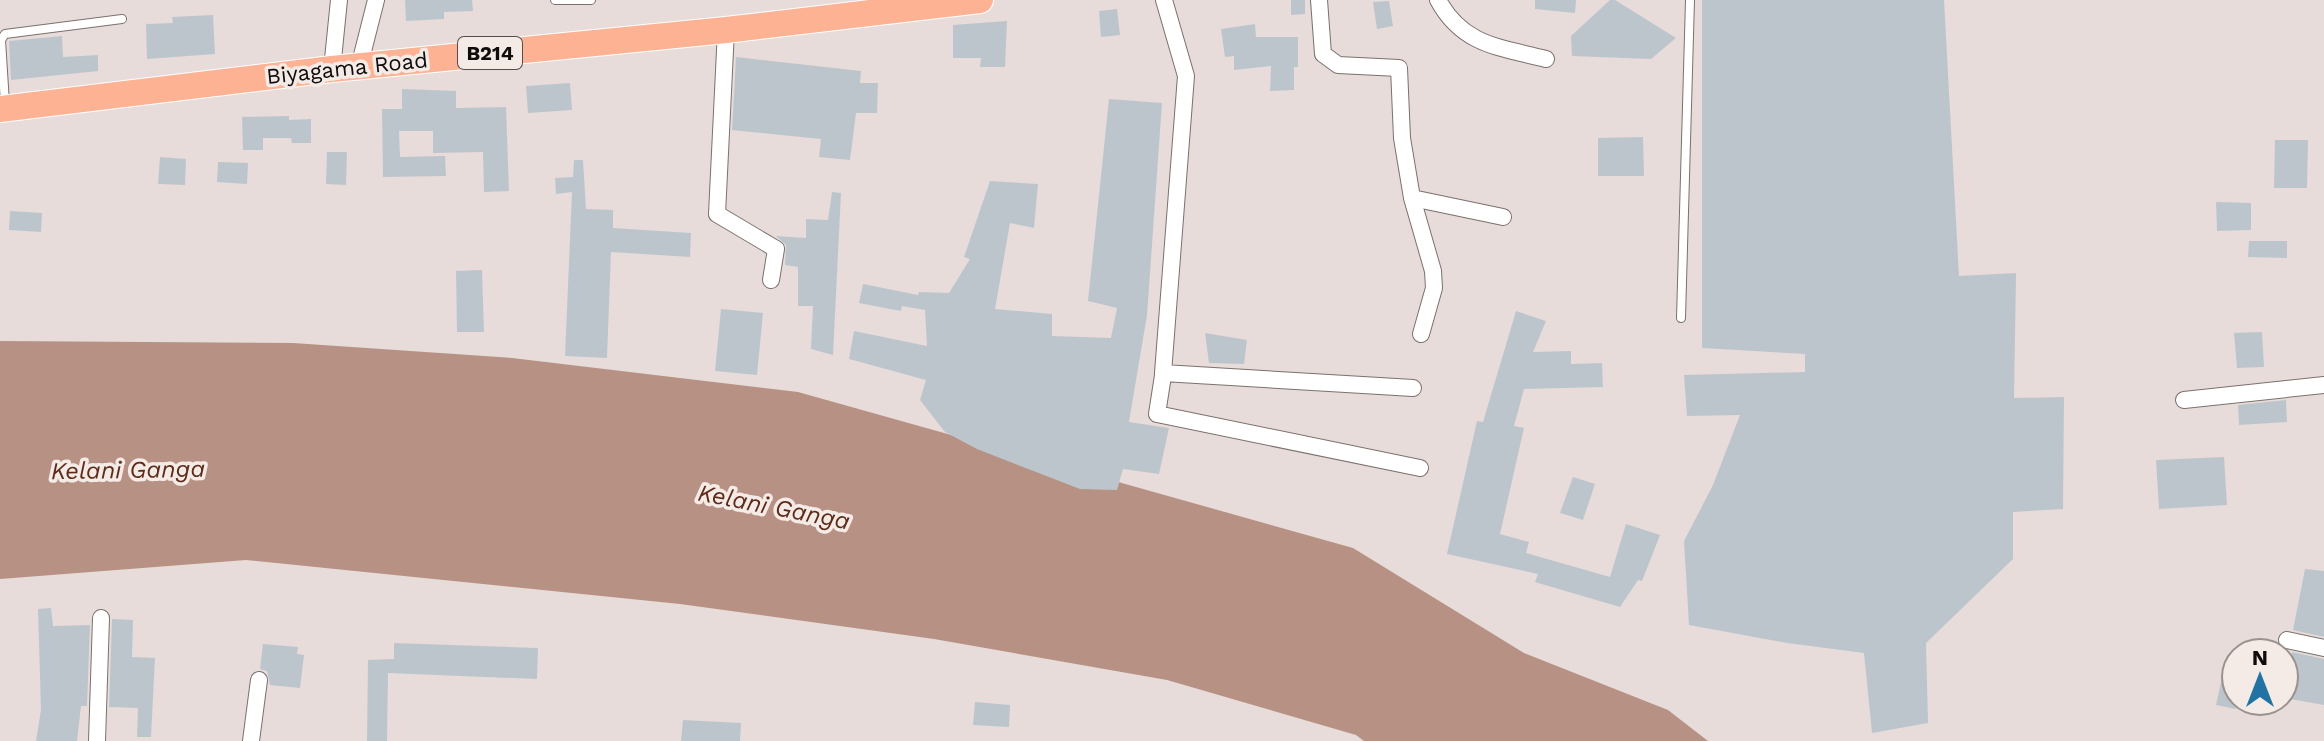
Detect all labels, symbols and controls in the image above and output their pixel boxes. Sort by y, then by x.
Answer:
road number: B214 [458,37,522,69]
street label: Biyagama Road [265,47,429,89]
water label: Kelani Ganga [51,455,206,485]
water label: Kelani Ganga [696,479,853,535]
north arrow [2220,637,2300,717]
text: N [2252,645,2268,670]

